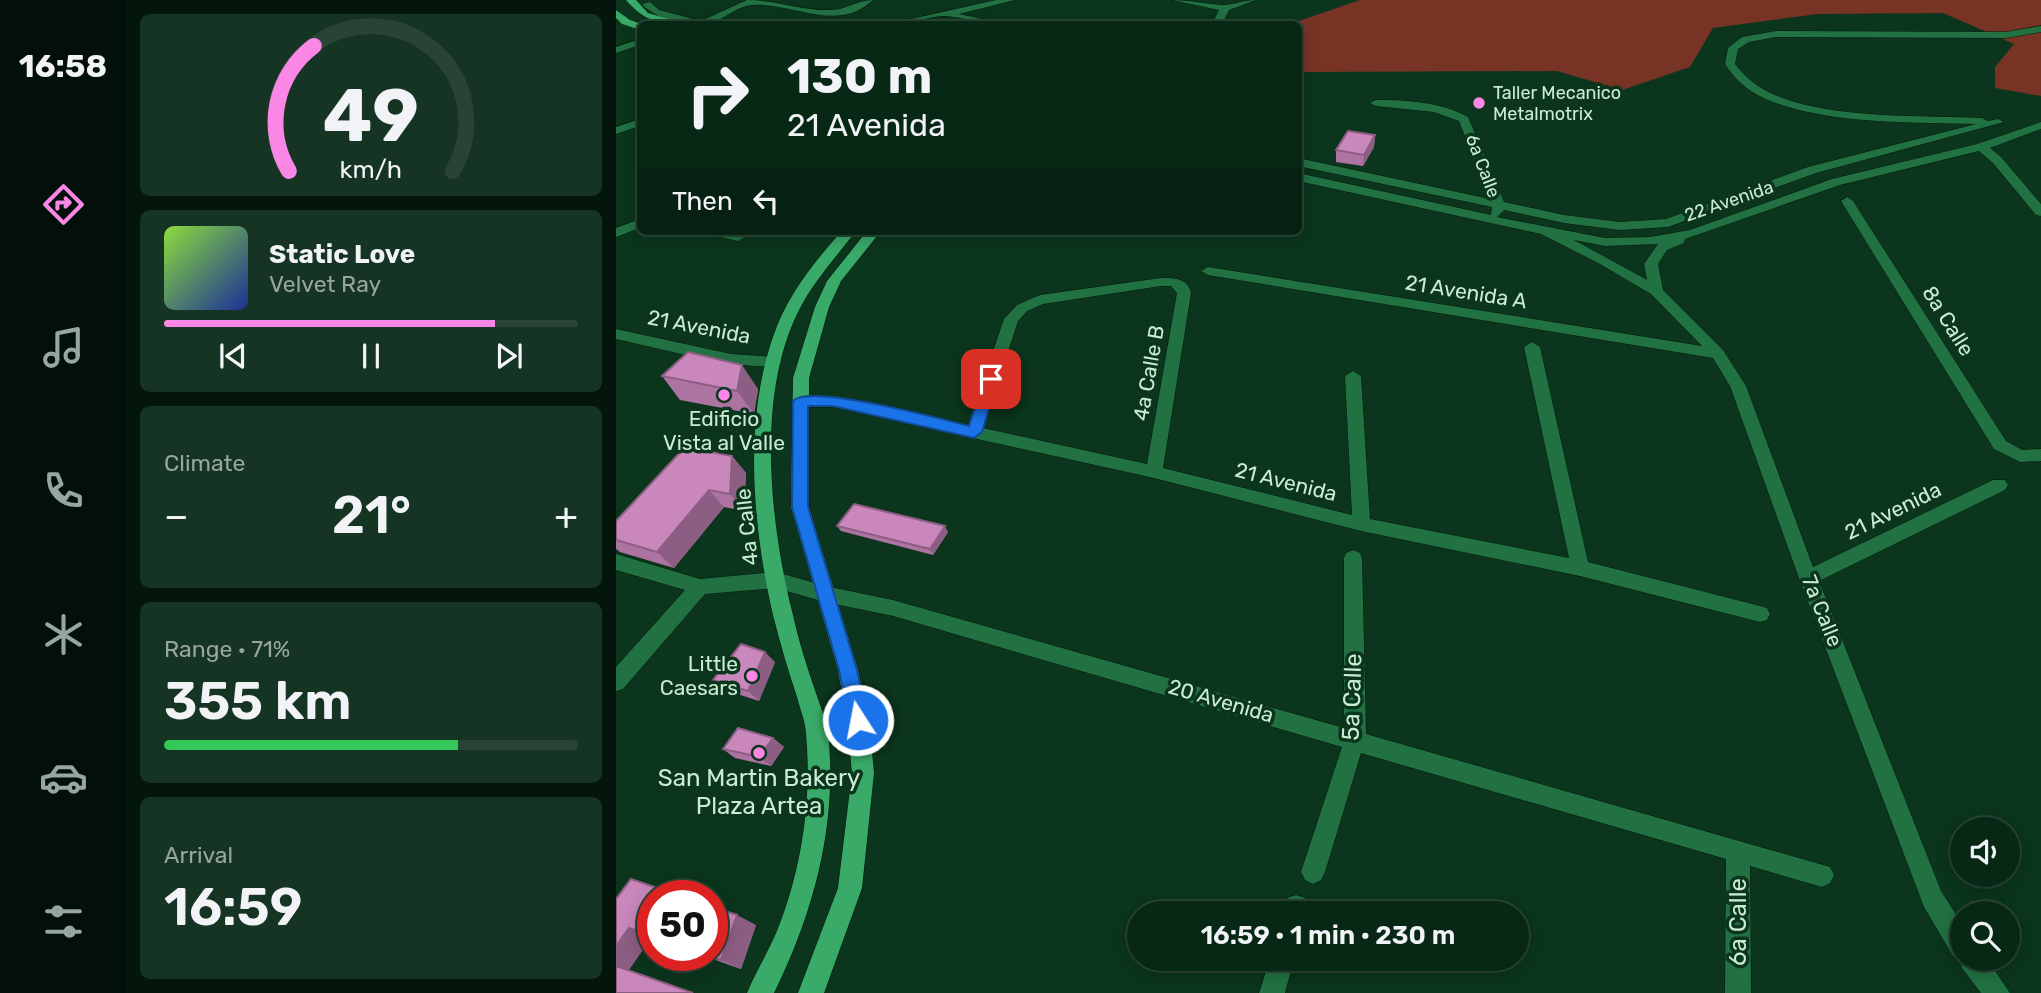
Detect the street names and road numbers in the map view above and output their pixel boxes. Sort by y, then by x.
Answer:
street label: 6a Calle [1461,131,1505,201]
street label: 22 Avenida [1682,176,1776,226]
street label: 21 Avenida A [1403,270,1529,313]
street label: 8a Calle [1917,281,1980,360]
street label: 21 Avenida [646,304,753,349]
street label: 4a Calle B [1128,323,1169,423]
street label: 21 Avenida [1233,457,1340,506]
street label: 21 Avenida [1840,476,1945,545]
street label: 4a Calle [730,487,763,567]
street label: 7a Calle [1797,571,1848,650]
street label: 5a Calle [1336,653,1368,741]
street label: 20 Avenida [1166,674,1277,727]
street label: 6a Calle [1724,878,1752,966]

